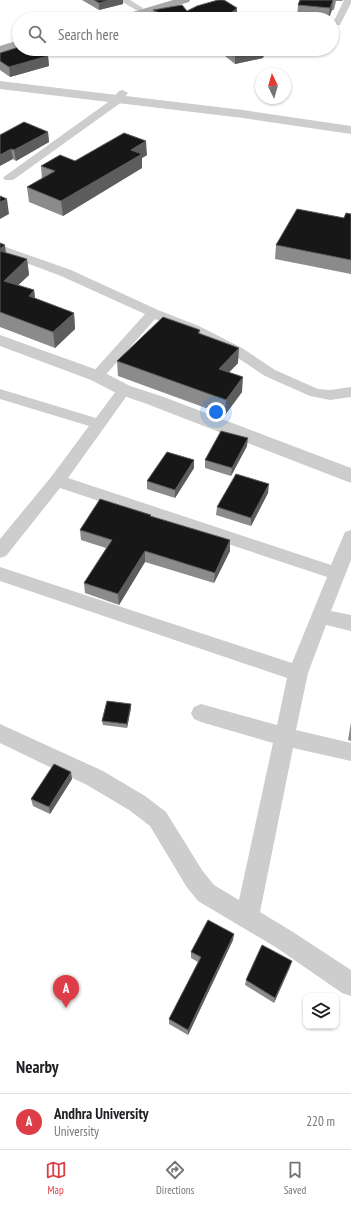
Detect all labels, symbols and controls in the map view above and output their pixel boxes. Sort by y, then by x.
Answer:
search box [12,12,339,56]
icon: search [26,23,48,45]
text: Search here [58,25,119,44]
north arrow [255,68,291,104]
your location [206,402,226,422]
pin: A [53,975,79,1008]
map controls [303,993,339,1029]
button: layers [303,993,339,1029]
text: Nearby [16,1056,59,1078]
text: Andhra University [54,1104,149,1123]
text: A [26,1113,32,1130]
text: 220 m [306,1113,335,1130]
text: University [54,1123,99,1140]
tab: Map [45,1159,67,1197]
tab: Directions [156,1159,194,1197]
tab: Saved [284,1159,306,1197]

